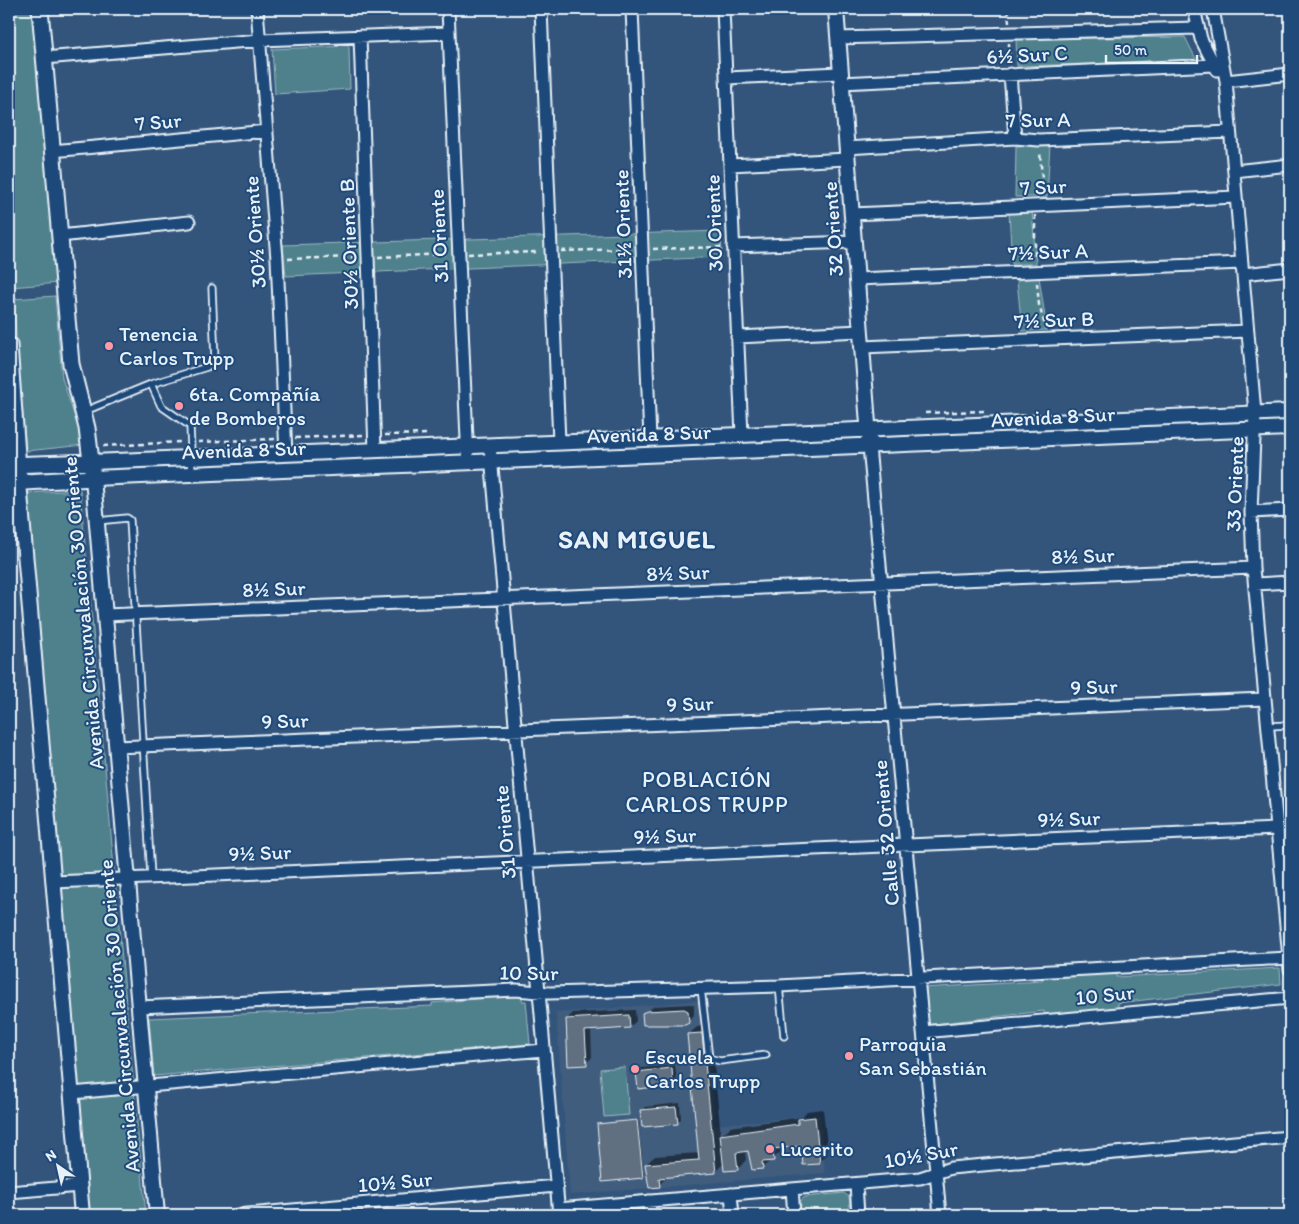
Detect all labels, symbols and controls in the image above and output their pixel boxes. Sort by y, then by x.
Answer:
scale bar [1106,32,1198,64]
street label: 6½ Sur C [986,40,1068,69]
text: 50 m [1114,41,1147,59]
street label: 7 Sur A [1005,106,1071,133]
street label: 7 Sur [134,107,183,136]
street label: 31½ Oriente [608,169,637,279]
street label: 7 Sur [1019,173,1068,200]
street label: 30 Oriente [699,174,728,272]
street label: 30½ Oriente [238,175,271,289]
street label: 30½ Oriente B [334,178,363,310]
street label: 32 Oriente [817,181,848,277]
street label: 31 Oriente [424,188,453,284]
street label: 7½ Sur A [1007,238,1089,265]
street label: 7½ Sur B [1013,306,1095,333]
place label: Tenencia Carlos Trupp [119,321,234,370]
marker: Tenencia Carlos Trupp [103,340,115,352]
place label: 6ta. Compañía de Bomberos [189,381,320,430]
marker: 6ta. Compañía de Bomberos [173,400,185,412]
street label: Avenida 8 Sur [990,401,1116,432]
street label: Avenida 8 Sur [586,419,712,448]
street label: Avenida 8 Sur [181,435,307,464]
street label: 33 Oriente [1220,436,1249,532]
street label: Avenida Circunvalación 30 Oriente [56,455,109,771]
district label: SAN MIGUEL [558,523,716,555]
street label: 8½ Sur [1051,542,1116,569]
street label: 8½ Sur [646,559,711,586]
street label: 8½ Sur [242,575,307,602]
street label: 9 Sur [1070,673,1119,700]
street label: 9 Sur [666,690,715,717]
street label: 9 Sur [261,707,310,734]
street label: Calle 32 Oriente [867,759,904,907]
district label: POBLACIÓN CARLOS TRUPP [626,766,788,818]
street label: 31 Oriente [488,784,521,880]
street label: 9½ Sur [1037,805,1102,832]
street label: 9½ Sur [633,822,698,849]
street label: 9½ Sur [228,839,293,866]
street label: Avenida Circunvalación 30 Oriente [92,858,145,1174]
street label: 10 Sur [499,959,559,986]
street label: 10 Sur [1074,979,1136,1010]
place label: Parroquia San Sebastián [859,1031,987,1080]
place label: Escuela Carlos Trupp [645,1044,760,1093]
marker: Parroquia San Sebastián [843,1050,855,1062]
marker: Escuela Carlos Trupp [629,1063,641,1075]
place label: Lucerito [780,1136,854,1161]
street label: 10½ Sur [882,1136,960,1173]
north arrow [32,1142,82,1192]
marker: Lucerito [764,1143,776,1155]
text: N [42,1146,60,1165]
street label: 10½ Sur [357,1166,434,1197]

